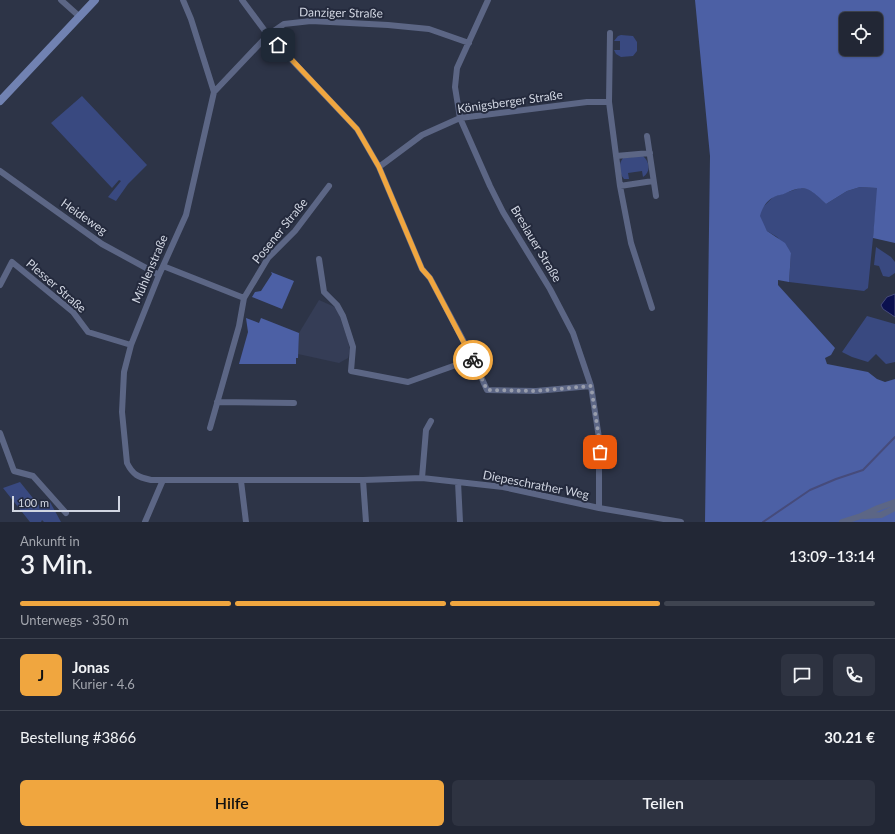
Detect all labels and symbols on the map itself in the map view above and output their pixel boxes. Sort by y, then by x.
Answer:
street label: Danziger Straße [299,4,383,21]
pin [261,28,295,62]
street label: Königsberger Straße [456,87,564,116]
street label: Heideweg [58,195,110,238]
street label: Posener Straße [249,195,310,266]
street label: Breslauer Straße [508,203,565,285]
street label: Mühlenstraße [128,232,171,305]
street label: Plesser Straße [23,256,89,316]
courier [453,340,493,380]
pin [583,435,617,469]
street label: Diepeschrather Weg [482,467,590,502]
scale bar [12,494,120,513]

